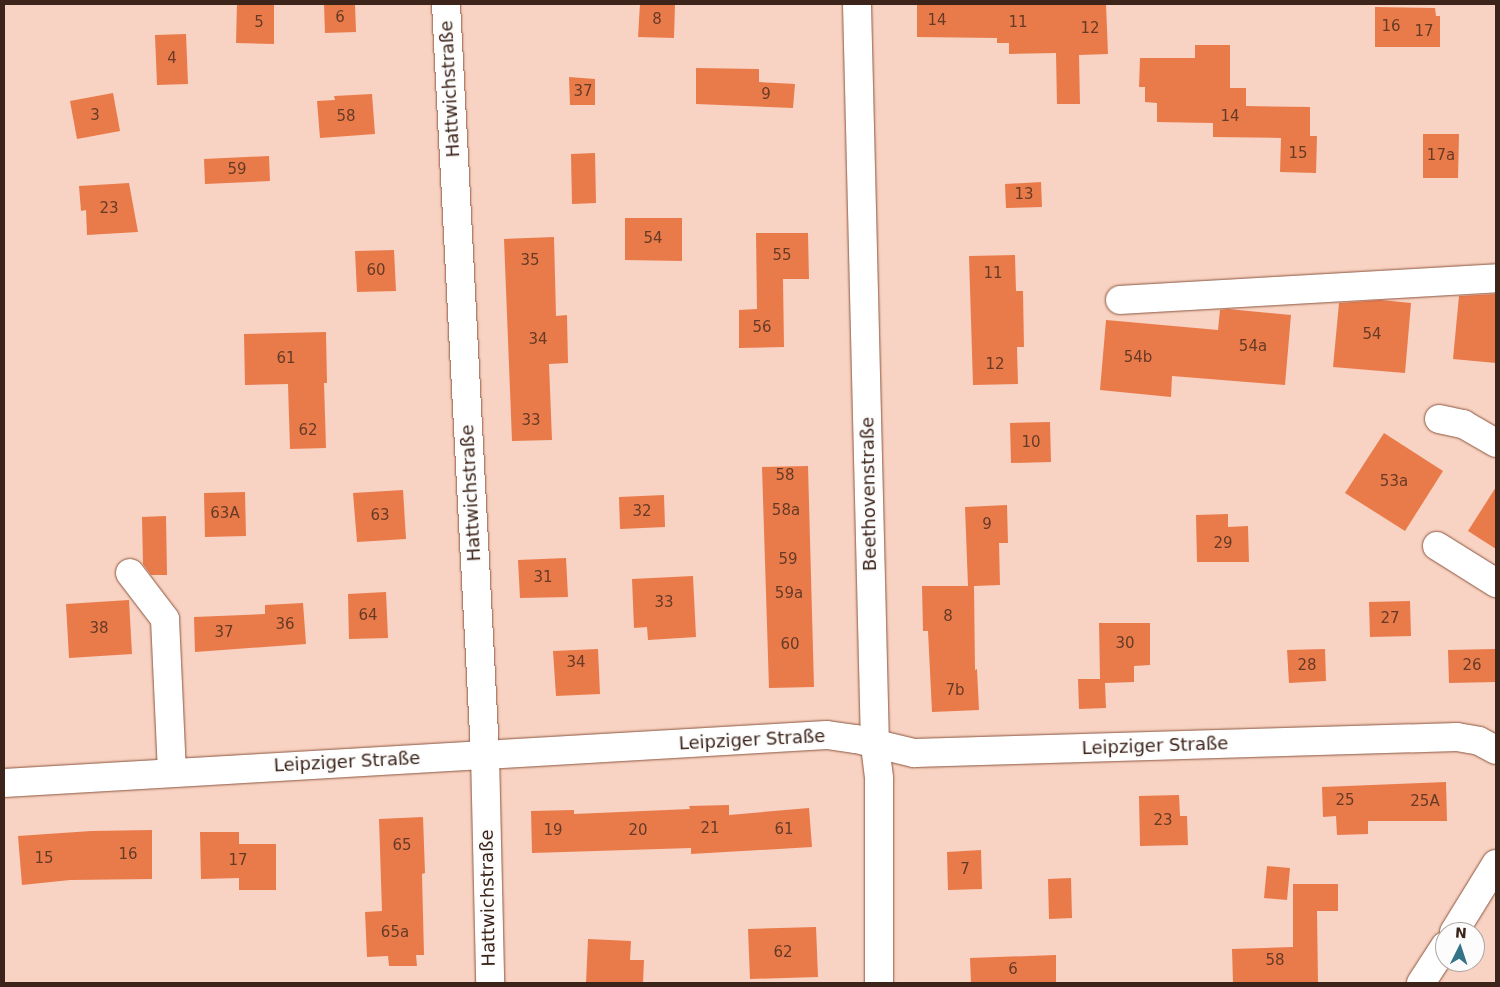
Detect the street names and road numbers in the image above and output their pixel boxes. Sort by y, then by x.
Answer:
street label: Hattwichstraße [436,20,464,158]
street label: Beethovenstraße [857,417,881,571]
street label: Hattwichstraße [457,424,485,562]
street label: Leipziger Straße [678,725,826,755]
street label: Leipziger Straße [1081,733,1229,759]
street label: Leipziger Straße [273,747,421,777]
street label: Hattwichstraße [476,829,500,967]

